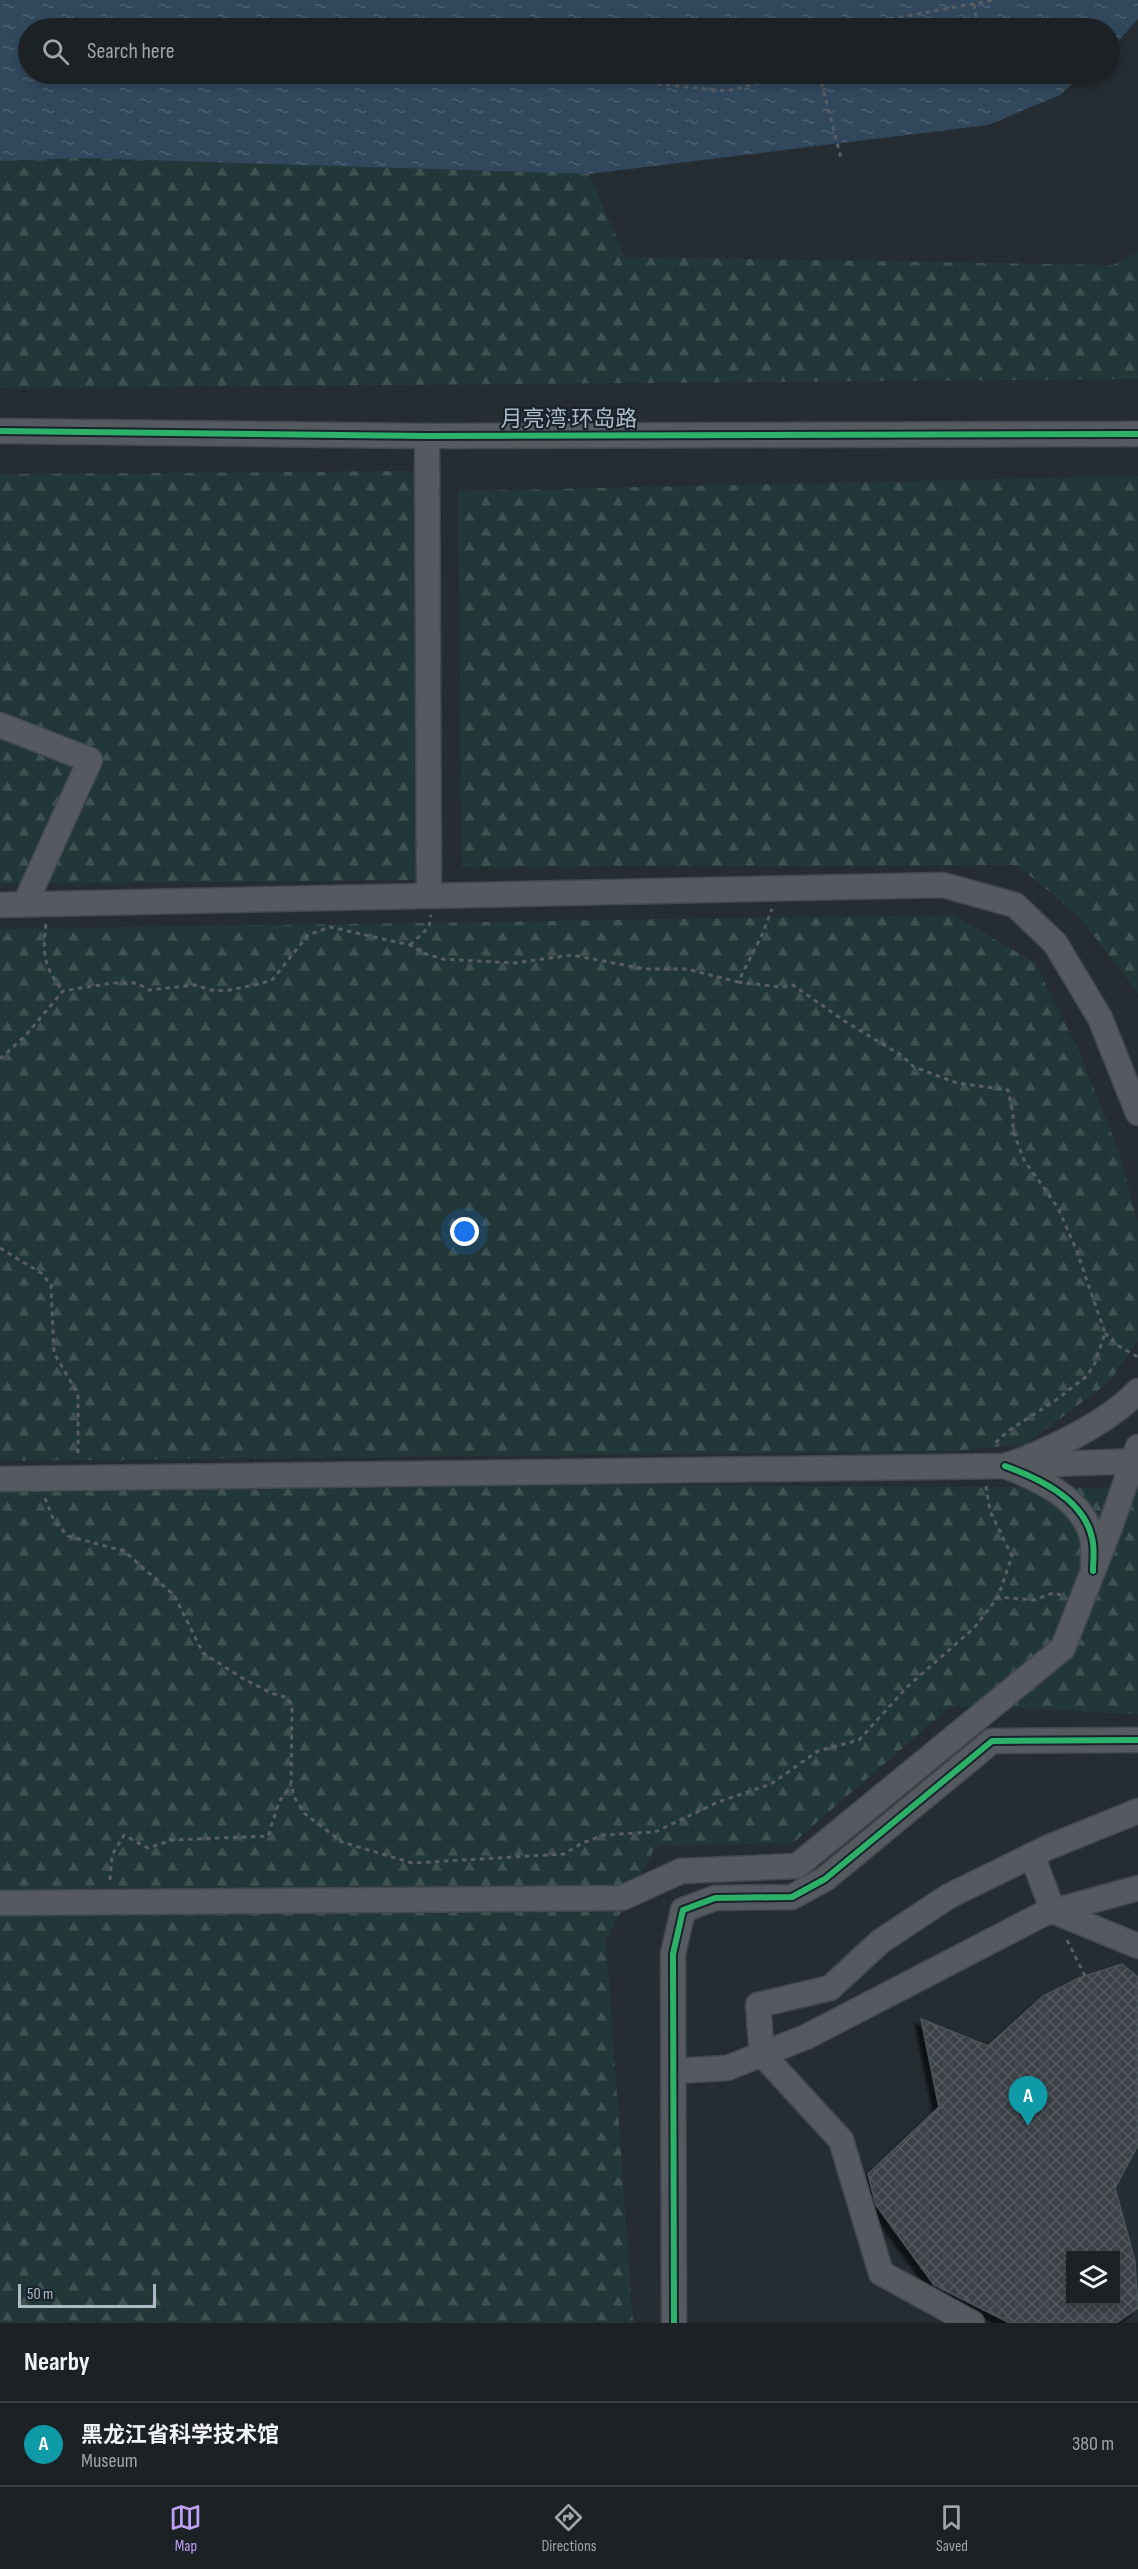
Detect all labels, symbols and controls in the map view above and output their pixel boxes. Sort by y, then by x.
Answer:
search box [18,18,1120,84]
icon: search [39,35,72,68]
text: Search here [87,38,174,65]
street label: 月亮湾·环岛路 [501,406,637,433]
your location [450,1217,479,1246]
pin: A [1008,2076,1048,2126]
map controls [1066,2251,1120,2305]
button: layers [1066,2251,1120,2305]
scale bar [18,2281,156,2308]
text: 50 m [27,2285,53,2304]
text: Nearby [24,2347,90,2378]
text: 黑龙江省科学技术馆 [81,2422,279,2449]
text: A [39,2432,48,2456]
text: 380 m [1072,2432,1114,2456]
text: Museum [81,2449,138,2473]
tab: Map [169,2501,202,2556]
tab: Directions [541,2501,596,2556]
tab: Saved [935,2501,968,2556]

